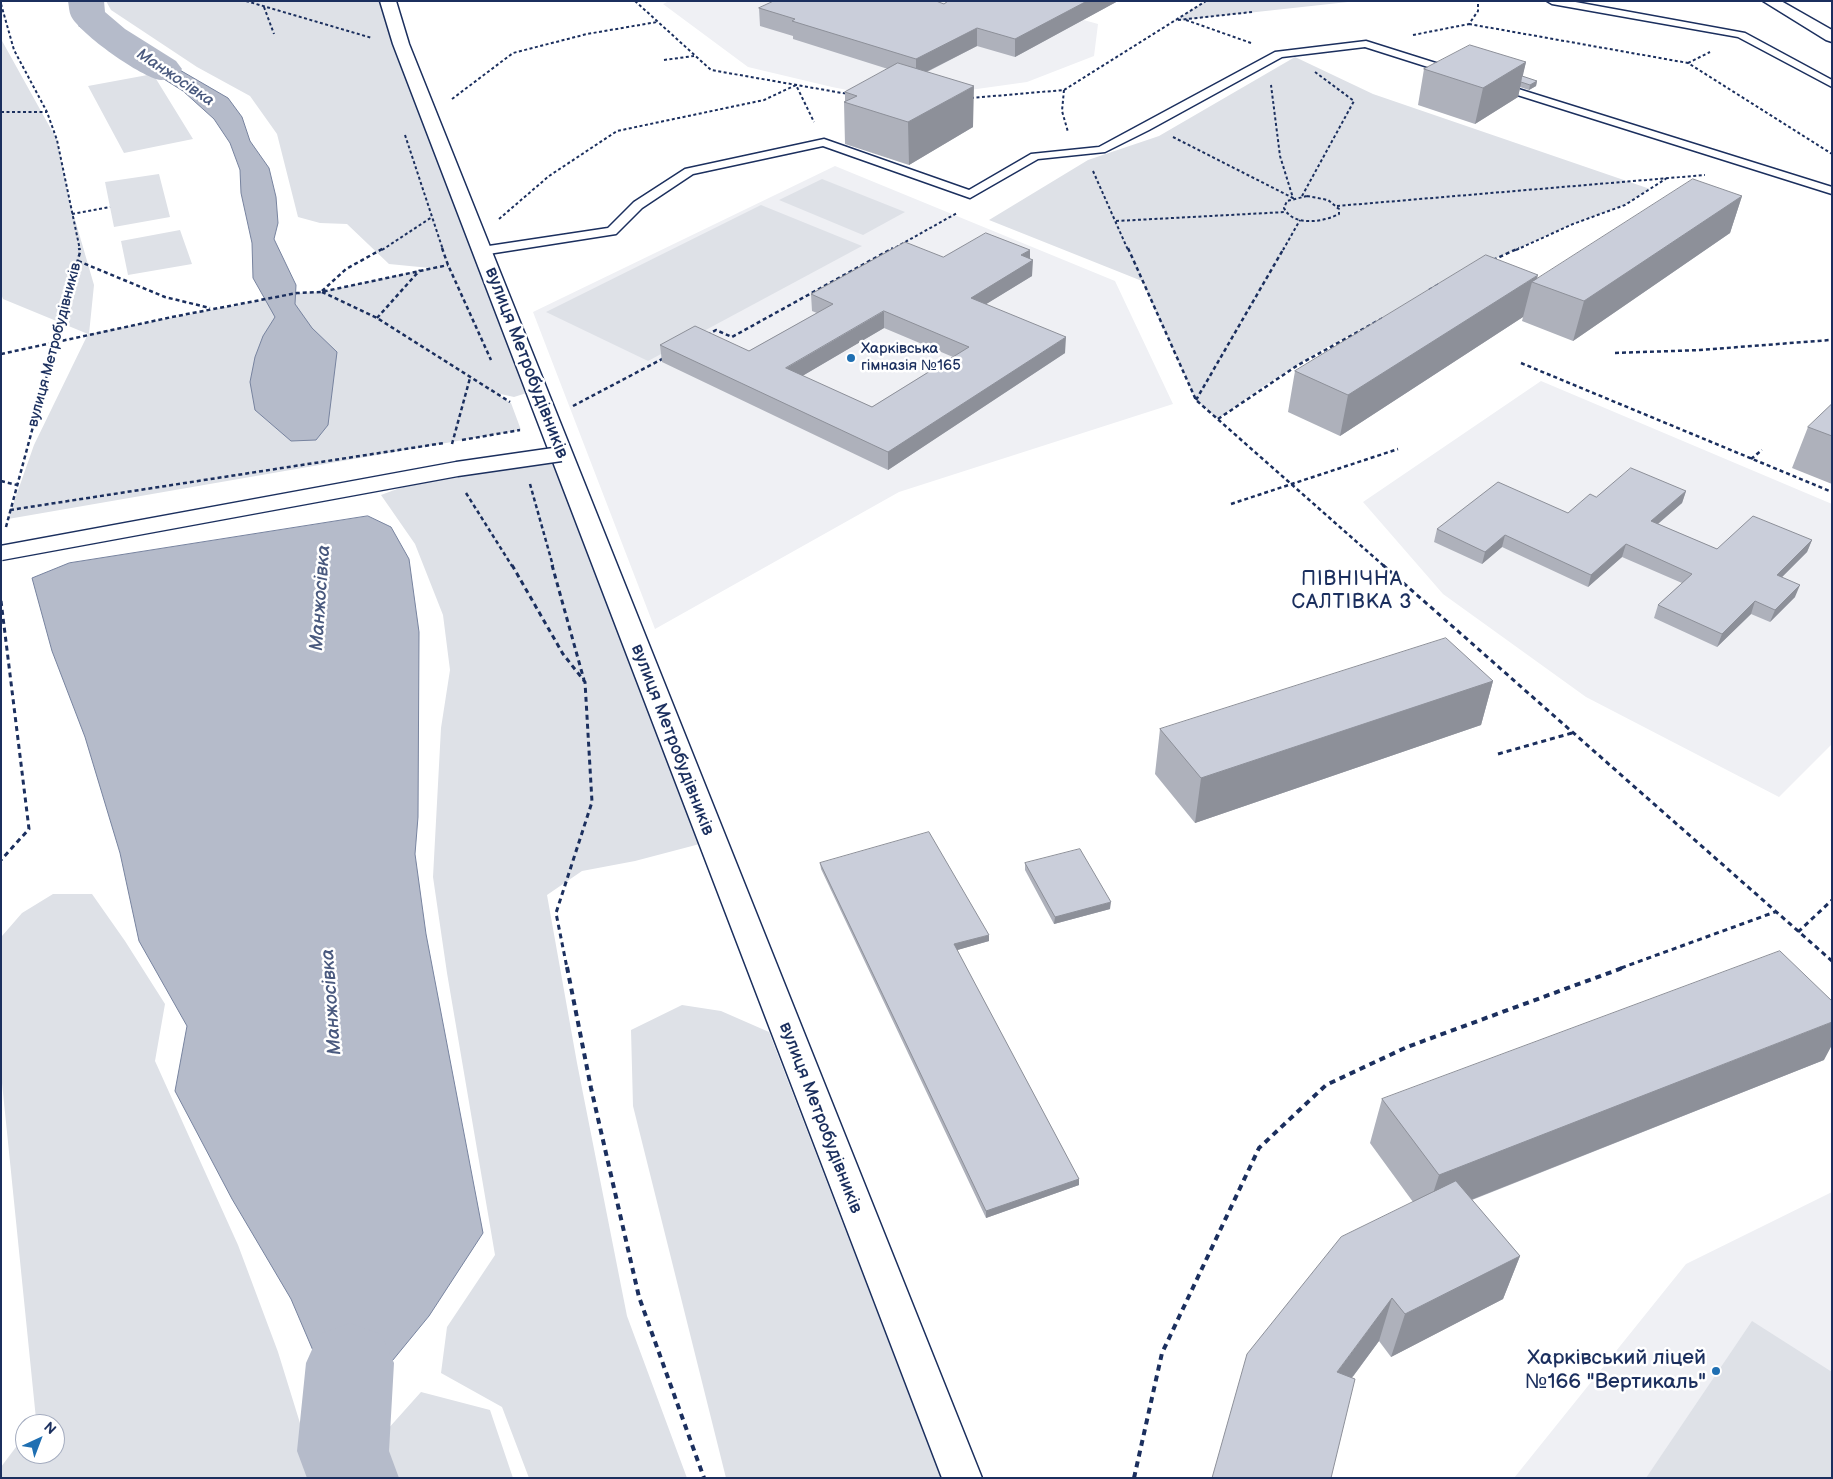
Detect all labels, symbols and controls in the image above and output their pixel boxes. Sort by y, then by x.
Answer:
water label: Манжосівка [133,45,217,111]
street label: вулиця Метробудівників [24,261,86,429]
street label: вулиця Метробудівників [480,264,572,462]
place label: Харківська гімназія №165 [861,340,961,375]
marker: Харківська гімназія №165 [845,352,857,364]
water label: Манжосівка [306,544,336,652]
district label: ПІВНІЧНА САЛТІВКА 3 [1290,568,1414,615]
street label: вулиця Метробудівників [626,641,718,839]
water label: Манжосівка [317,948,347,1056]
street label: вулиця Метробудівників [774,1019,866,1217]
place label: Харківський ліцей №166 "Вертикаль" [1525,1346,1706,1396]
marker: Харківський ліцей №166 "Вертикаль" [1710,1365,1722,1377]
north arrow [15,1414,65,1464]
text: N [40,1419,60,1438]

